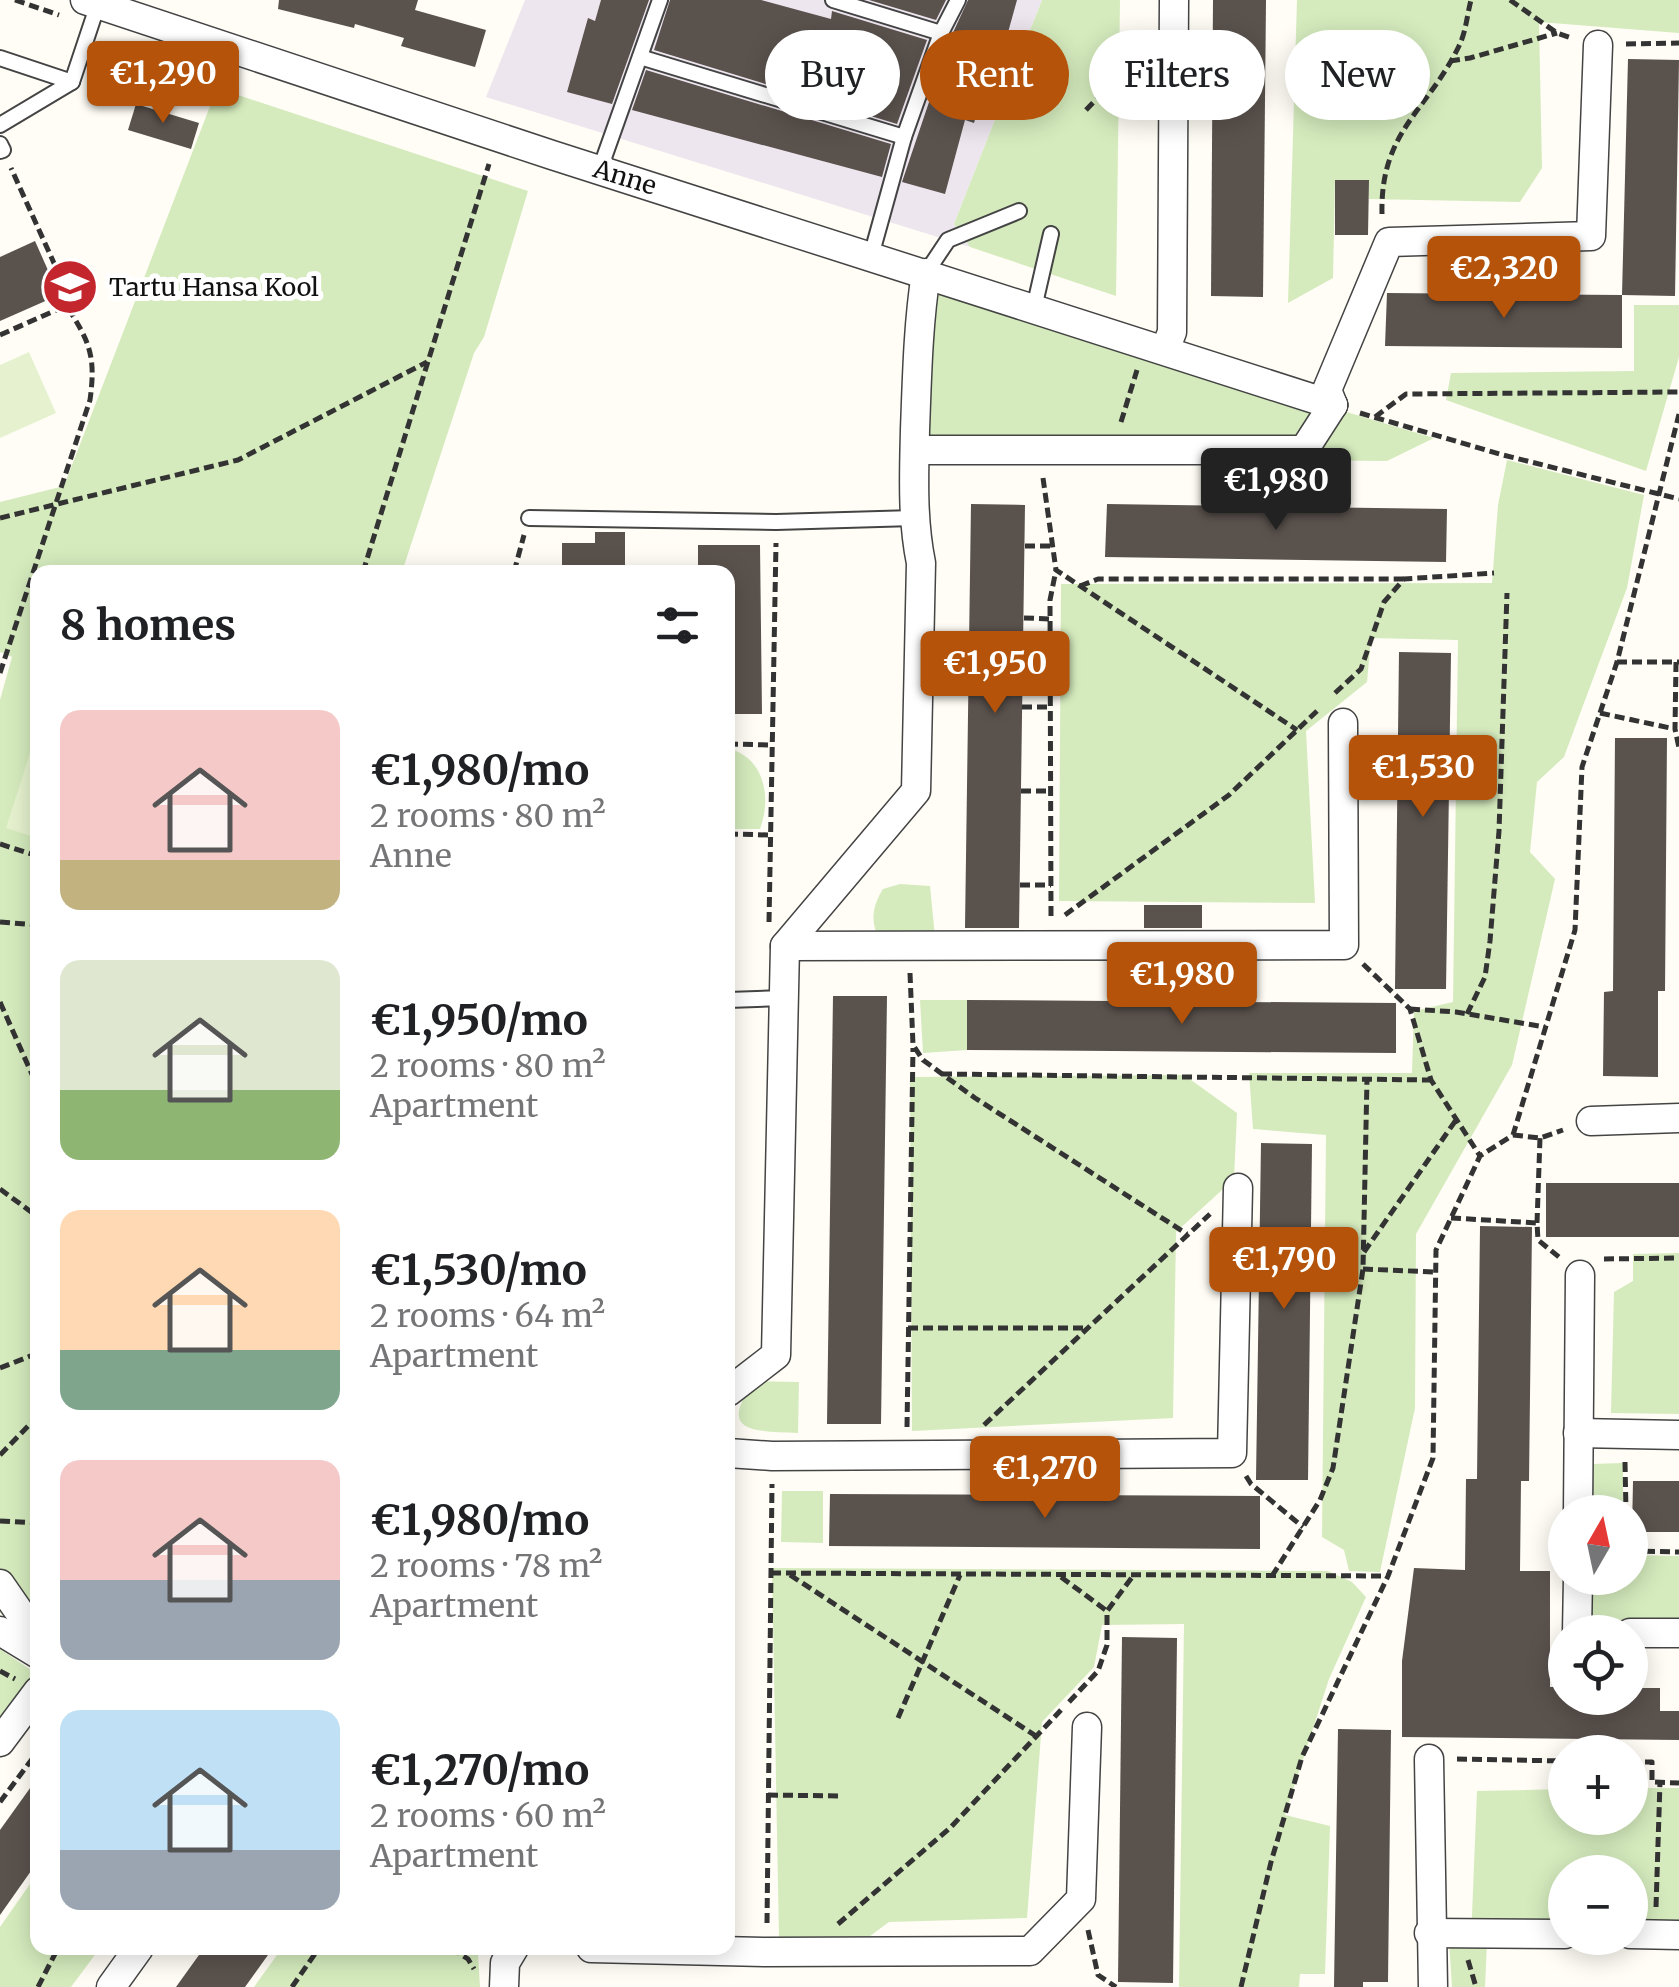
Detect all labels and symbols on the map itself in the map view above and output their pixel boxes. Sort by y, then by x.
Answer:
pin: €1,290 [82,41,244,126]
street label: Anne [589,152,660,202]
pin: €2,320 [1423,236,1585,321]
school or university icon: Tartu Hansa Kool [40,257,100,317]
place label: Tartu Hansa Kool [109,271,319,303]
pin: €1,980 [1195,448,1357,533]
pin: €1,950 [914,631,1076,716]
pin: €1,530 [1342,735,1504,820]
pin: €1,980 [1101,942,1263,1027]
pin: €1,790 [1203,1227,1365,1312]
pin: €1,270 [964,1436,1126,1521]
north arrow [1548,1495,1648,1595]

